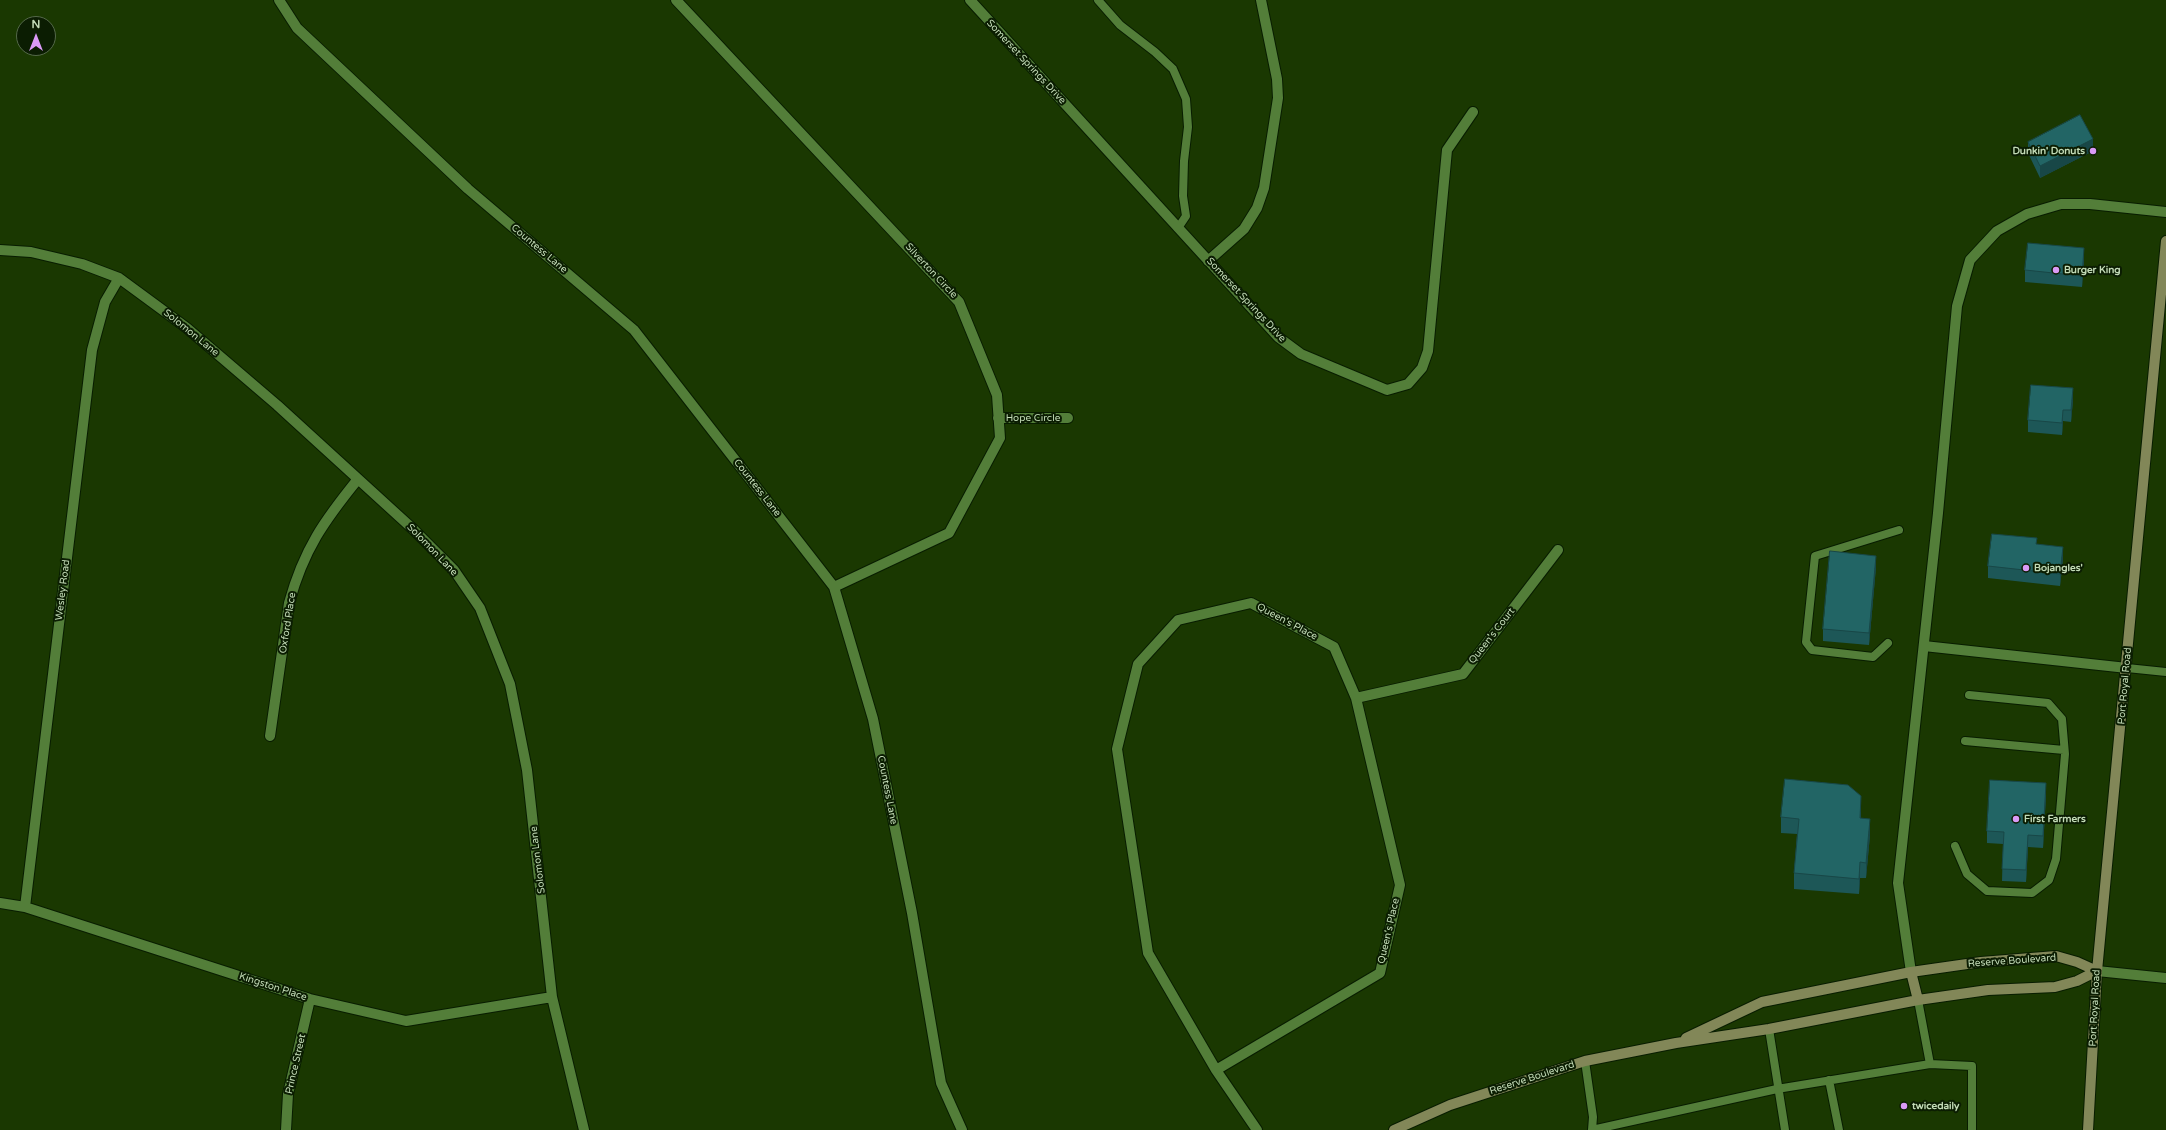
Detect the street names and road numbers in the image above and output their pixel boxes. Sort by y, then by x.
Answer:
street label: Somerset Springs Drive [984,17,1068,107]
street label: Countess Lane [508,222,570,276]
street label: Silverton Circle [902,241,960,301]
street label: Somerset Springs Drive [1204,255,1288,345]
street label: Solomon Lane [161,307,221,359]
street label: Hope Circle [1006,412,1060,424]
street label: Countess Lane [731,457,783,519]
street label: Solomon Lane [404,521,460,579]
street label: Wesley Road [53,559,73,621]
street label: Oxford Place [277,592,299,654]
street label: Queen's Place [1255,601,1319,643]
street label: Queen's Court [1466,606,1518,666]
street label: Port Royal Road [2116,647,2134,725]
street label: Countess Lane [874,755,900,825]
street label: Solomon Lane [528,826,548,894]
street label: Queen's Place [1376,897,1402,965]
street label: Reserve Boulevard [1967,952,2057,970]
street label: Port Royal Road [2087,969,2103,1047]
street label: Kingston Place [238,970,308,1004]
street label: Prince Street [283,1033,309,1095]
street label: Reserve Boulevard [1488,1059,1576,1097]

